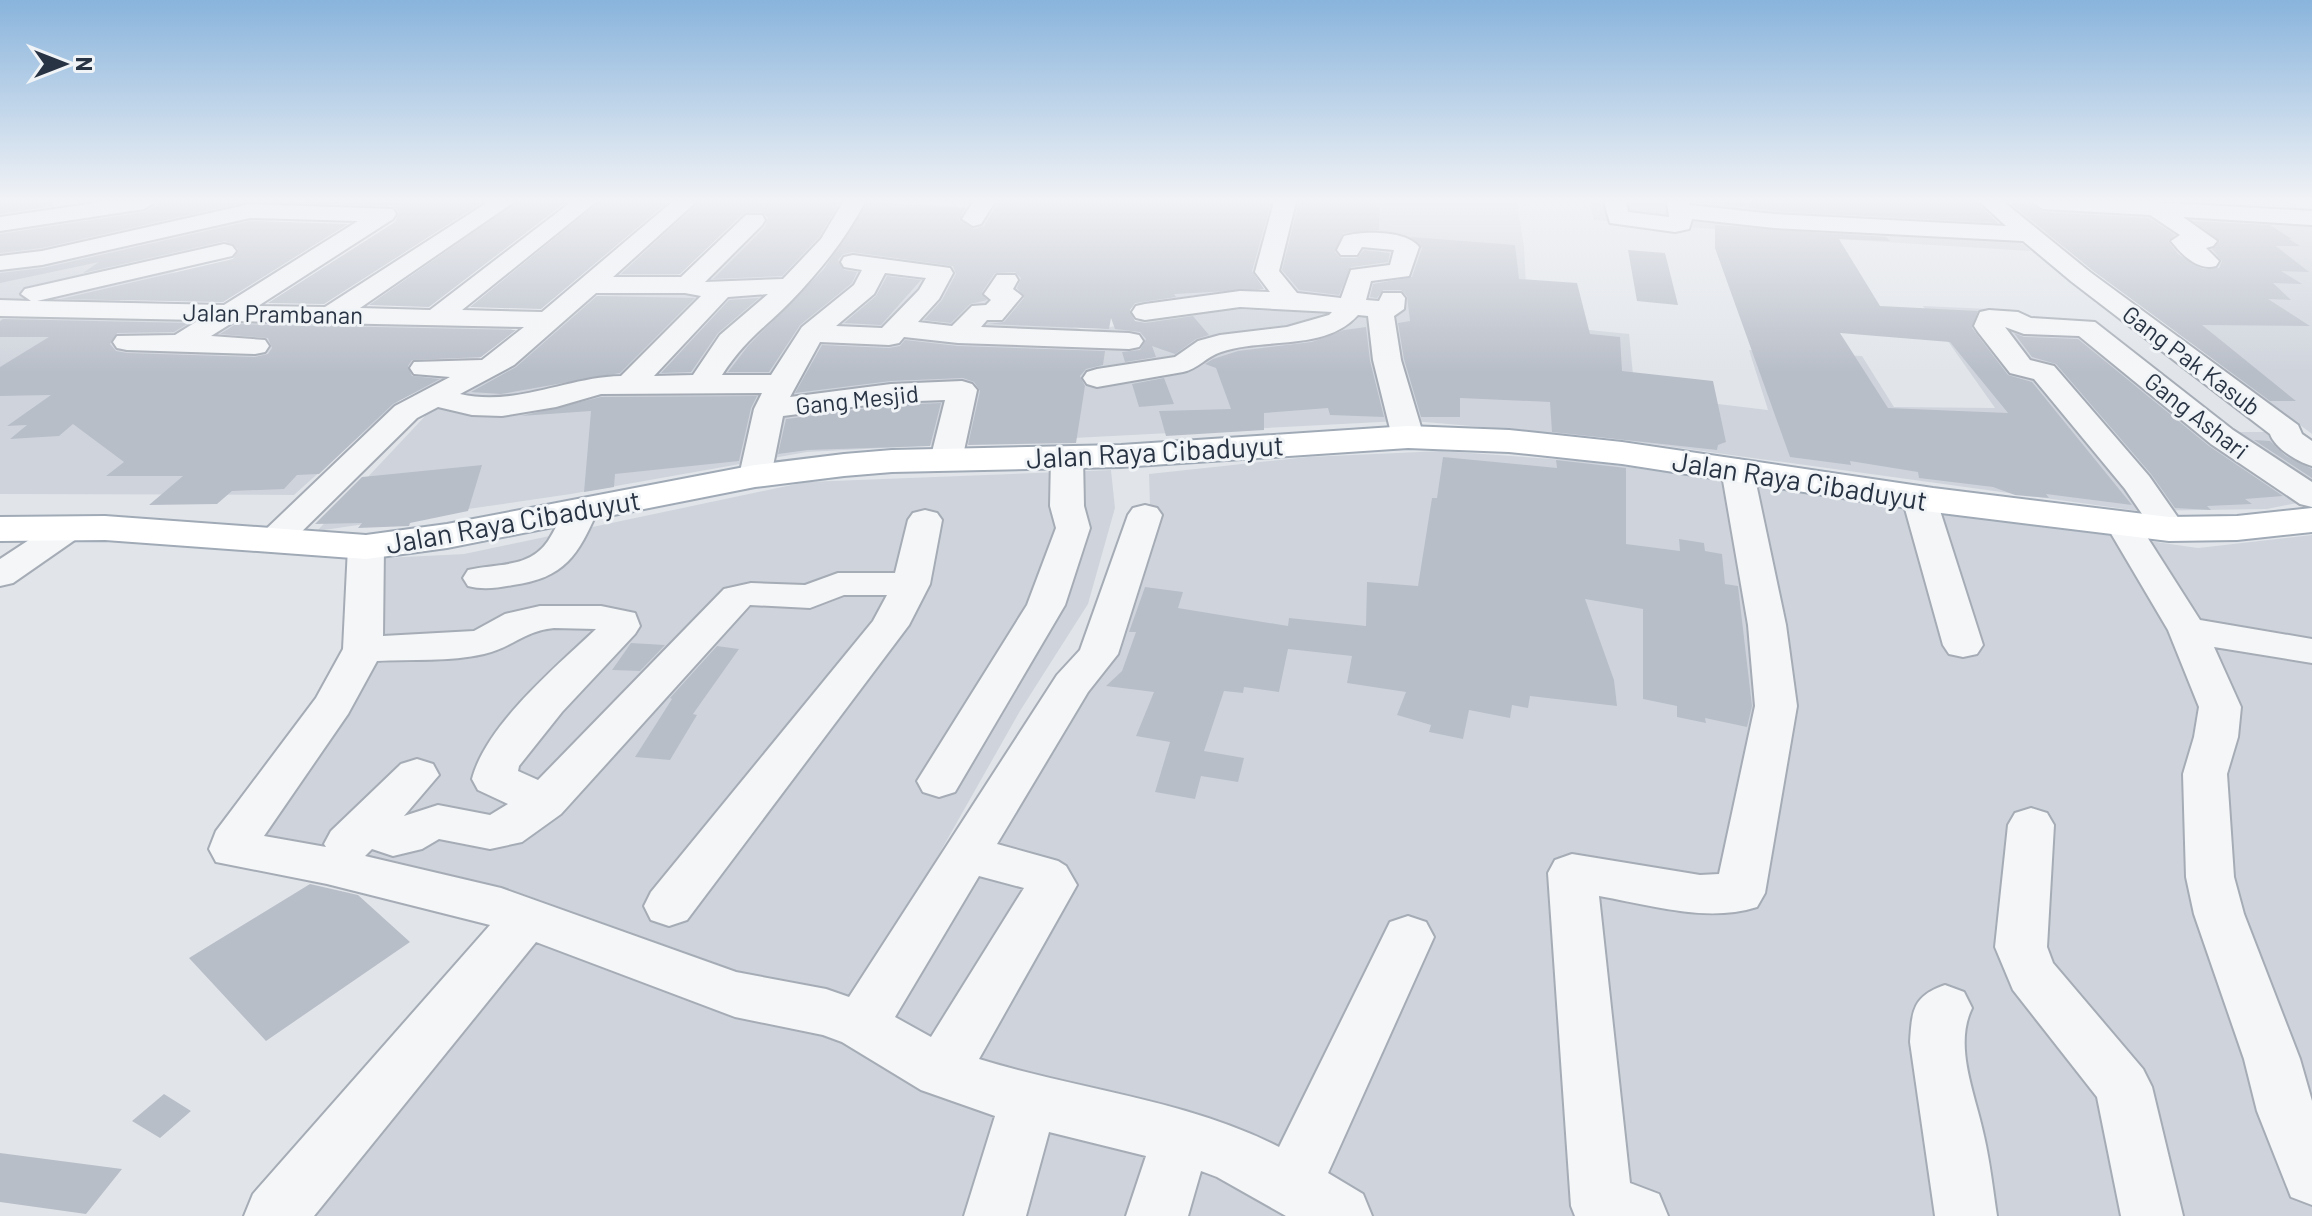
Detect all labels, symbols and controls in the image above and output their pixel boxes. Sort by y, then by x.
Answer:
north arrow [24,24,104,104]
text: N [72,57,98,71]
street label: Jalan Prambanan [183,297,363,329]
street label: Gang Pak Kasub [2117,299,2267,421]
street label: Gang Ashari [2139,366,2255,464]
street label: Gang Mesjid [794,378,920,420]
street label: Jalan Raya Cibaduyut [1025,427,1285,475]
street label: Jalan Raya Cibaduyut [1670,443,1930,517]
street label: Jalan Raya Cibaduyut [383,482,643,560]

